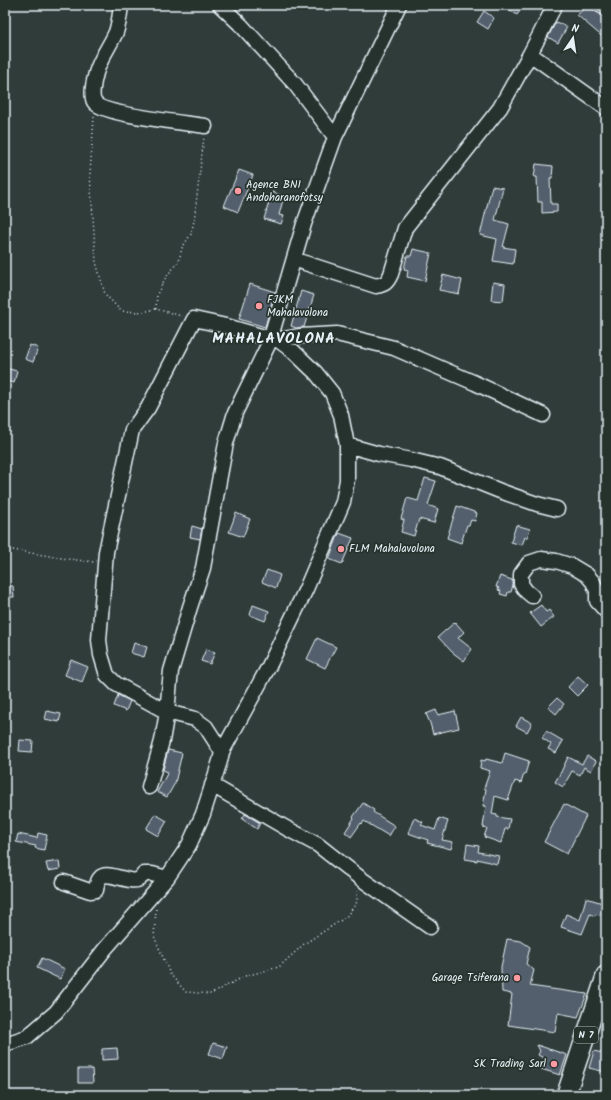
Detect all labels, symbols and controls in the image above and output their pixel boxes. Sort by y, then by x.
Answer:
north arrow [553,18,593,58]
text: N [570,20,580,39]
place label: Agence BNI Andoharanofotsy [246,176,324,207]
marker: Agence BNI Andoharanofotsy [233,186,243,196]
place label: FJKM Mahalavolona [267,291,328,322]
marker: FJKM Mahalavolona [254,301,264,311]
district label: MAHALAVOLONA [212,327,336,351]
place label: FLM Mahalavolona [349,540,435,558]
marker: FLM Mahalavolona [336,544,346,554]
place label: Garage Tsiferana [432,969,509,987]
marker: Garage Tsiferana [512,973,522,983]
road number: N 7 [574,1027,598,1043]
place label: SK Trading Sarl [474,1055,546,1073]
marker: SK Trading Sarl [549,1059,559,1069]

